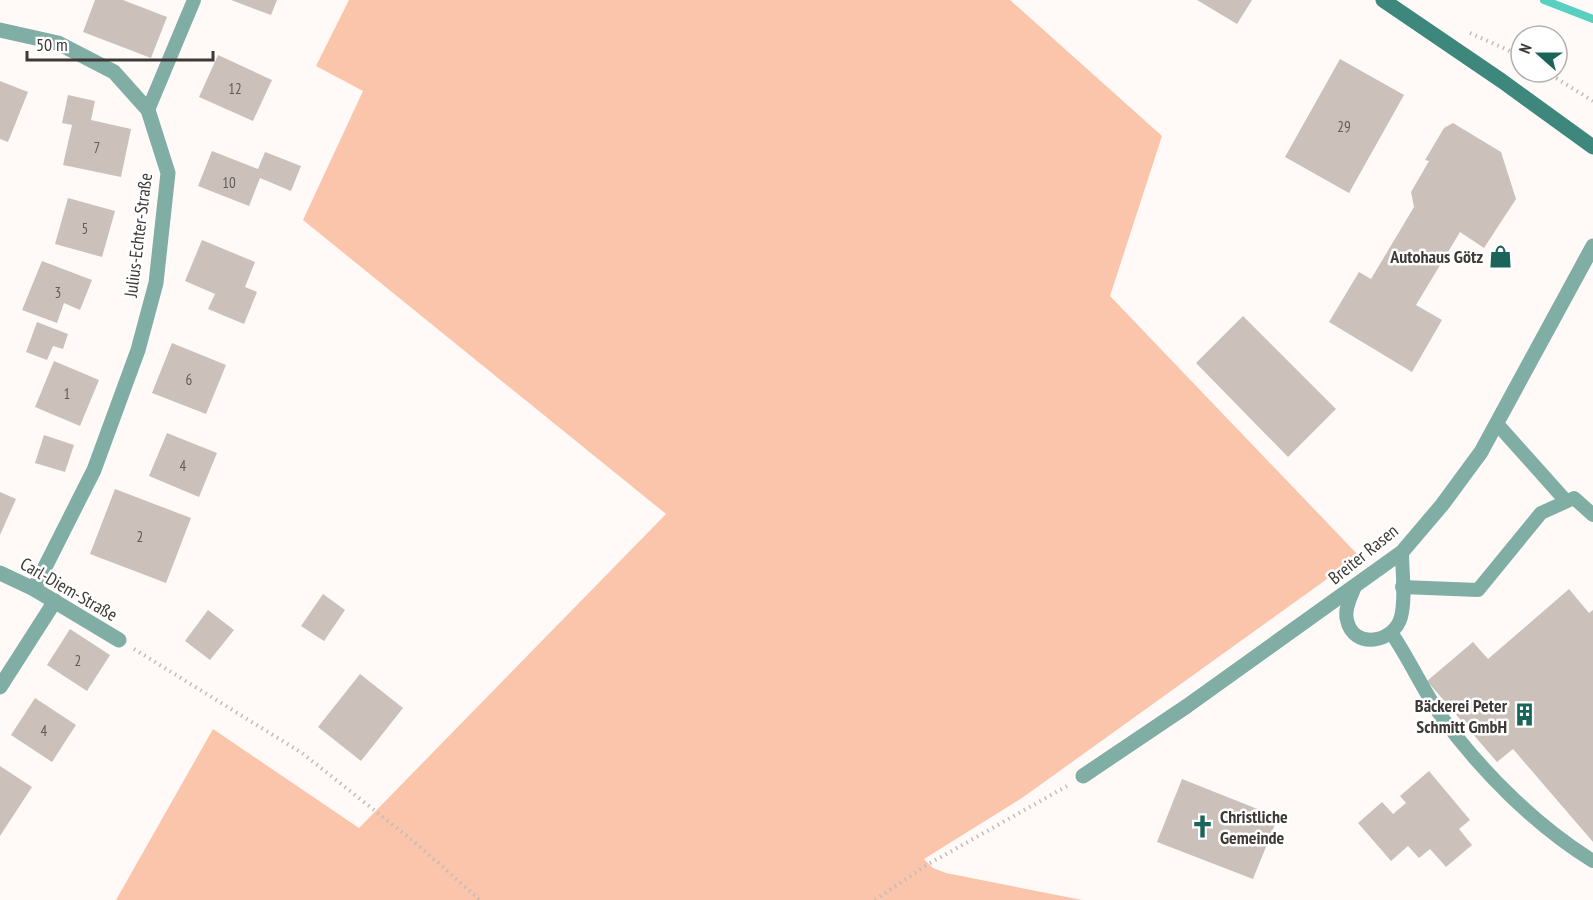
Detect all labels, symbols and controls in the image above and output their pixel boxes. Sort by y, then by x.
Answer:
scale bar [27,24,213,62]
north arrow [1509,24,1569,84]
text: 50 m [36,33,68,56]
text: N [1514,41,1536,56]
house number: 12 [228,79,242,98]
house number: 29 [1337,117,1351,136]
house number: 7 [94,138,100,157]
street label: Julius-Echter-Straße [119,172,157,299]
house number: 10 [222,173,236,192]
house number: 5 [82,219,88,238]
shop icon: Autohaus Götz [1488,243,1514,269]
place label: Autohaus Götz [1389,245,1483,268]
house number: 3 [55,283,61,302]
house number: 6 [186,370,193,389]
house number: 1 [64,384,70,403]
house number: 4 [180,456,187,475]
street label: Breiter Rasen [1324,519,1402,589]
house number: 2 [137,527,143,546]
street label: Carl-Diem-Straße [16,552,122,626]
house number: 2 [75,651,81,670]
place label: Bäckerei Peter Schmitt GmbH [1415,694,1508,738]
building icon: Bäckerei Peter Schmitt GmbH [1512,702,1538,728]
house number: 4 [41,721,48,740]
place label: Christliche Gemeinde [1220,805,1288,849]
church icon: Christliche Gemeinde [1189,813,1215,839]

